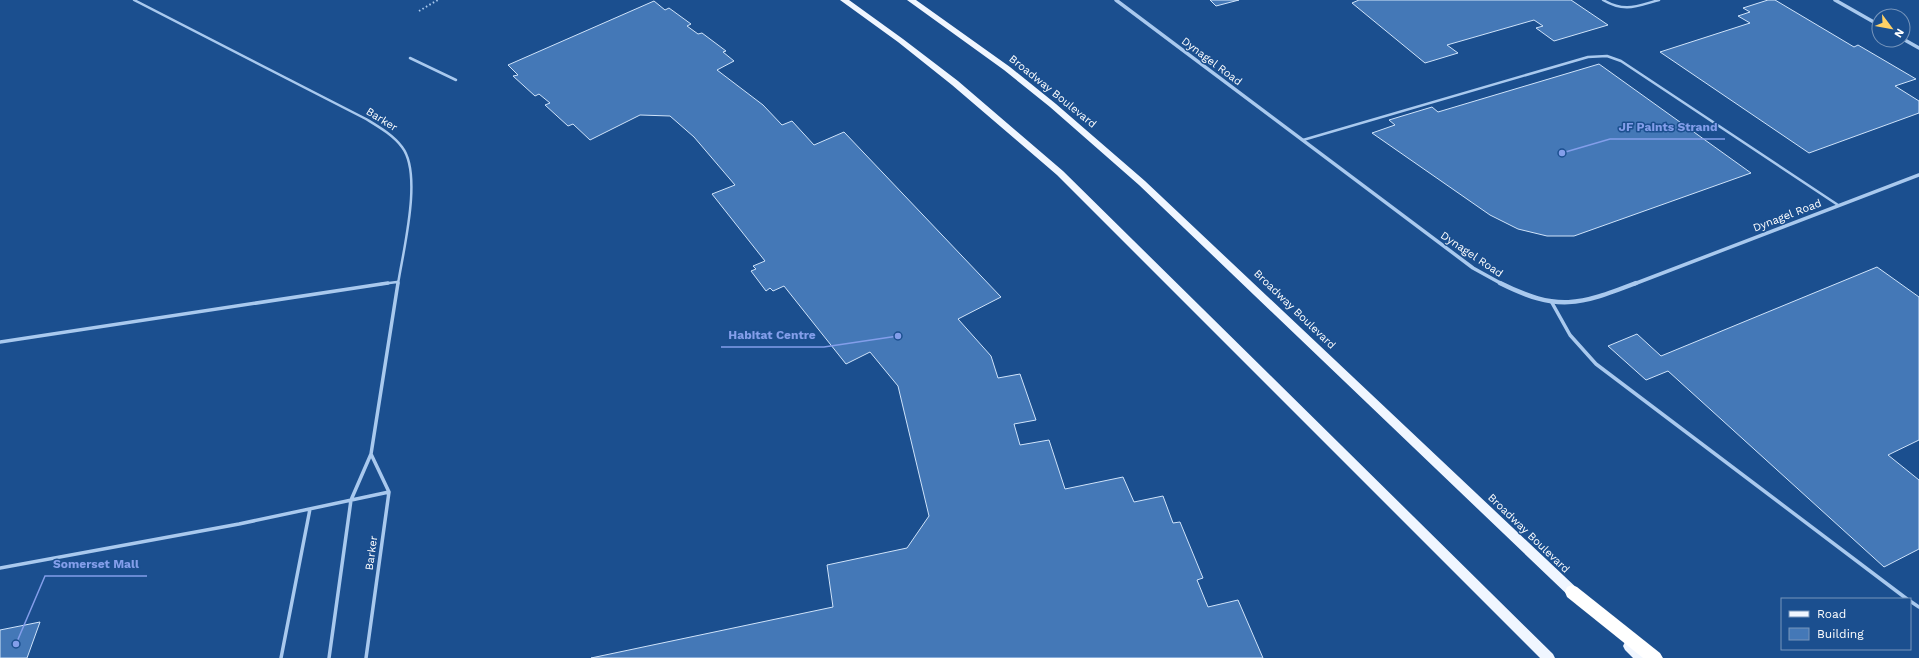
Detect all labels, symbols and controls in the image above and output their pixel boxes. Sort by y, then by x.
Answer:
north arrow [1871,8,1911,48]
text: N [1891,26,1907,40]
street label: Dynagel Road [1179,34,1245,88]
street label: Broadway Boulevard [1006,52,1099,131]
street label: Barker [364,105,400,134]
callout: JF Paints Strand [1610,115,1725,139]
text: JF Paints Strand [1618,120,1718,134]
street label: Dynagel Road [1751,196,1823,235]
street label: Dynagel Road [1438,229,1505,280]
street label: Broadway Boulevard [1251,267,1338,352]
callout: Habitat Centre [721,323,824,347]
text: Habitat Centre [728,328,816,342]
street label: Broadway Boulevard [1485,491,1572,576]
street label: Barker [363,534,380,571]
callout: Somerset Mall [45,552,147,576]
text: Somerset Mall [53,557,139,571]
legend [1781,598,1911,650]
text: Road [1817,607,1846,621]
text: Building [1817,627,1864,641]

